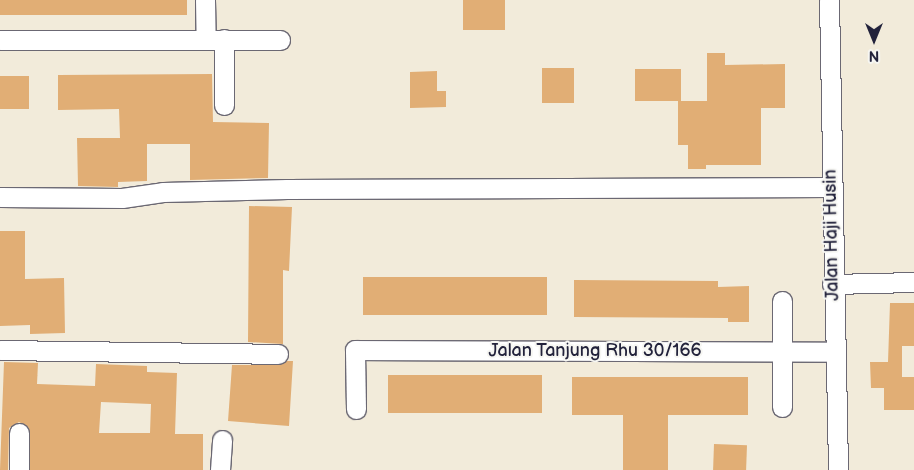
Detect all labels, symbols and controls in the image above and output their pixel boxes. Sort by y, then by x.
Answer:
north arrow [849,15,899,65]
text: N [869,47,879,64]
street label: Jalan Haji Husin [820,169,844,301]
street label: Jalan Tanjung Rhu 30/166 [488,340,702,362]

